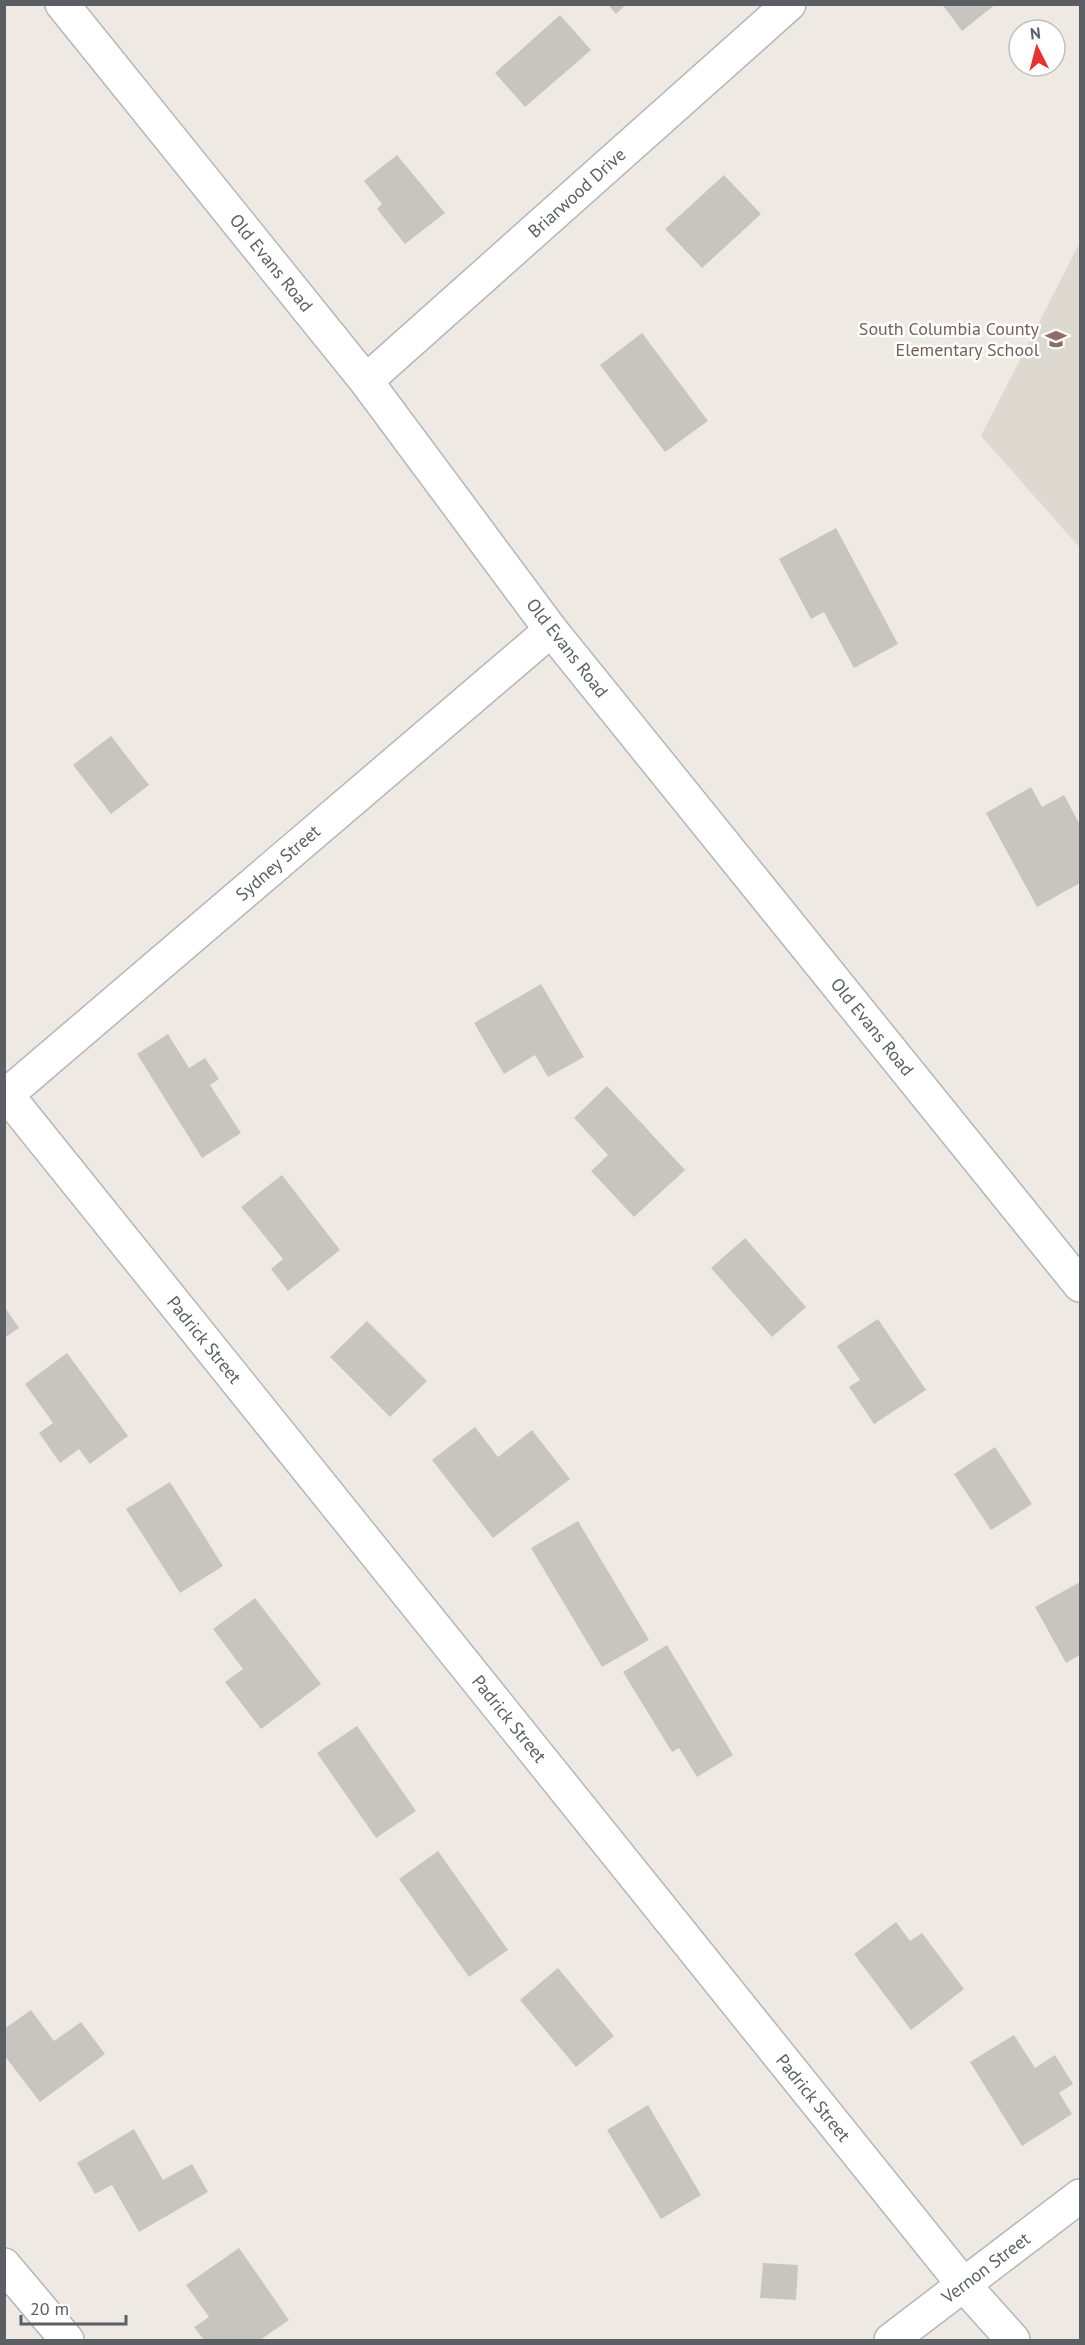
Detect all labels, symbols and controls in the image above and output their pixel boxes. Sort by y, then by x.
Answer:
north arrow [1007,18,1067,78]
text: N [1029,23,1042,44]
street label: Briarwood Drive [523,143,630,243]
street label: Old Evans Road [225,209,318,316]
place label: South Columbia County Elementary School [859,317,1040,361]
school or university icon: South Columbia County Elementary School [1044,327,1068,351]
street label: Old Evans Road [521,593,613,702]
street label: Sydney Street [231,820,325,906]
street label: Old Evans Road [826,973,919,1080]
street label: Padrick Street [162,1291,247,1388]
street label: Padrick Street [467,1670,552,1767]
street label: Padrick Street [771,2049,856,2146]
street label: Vernon Street [936,2227,1034,2309]
scale bar [21,2288,126,2326]
text: 20 m [30,2297,69,2320]

